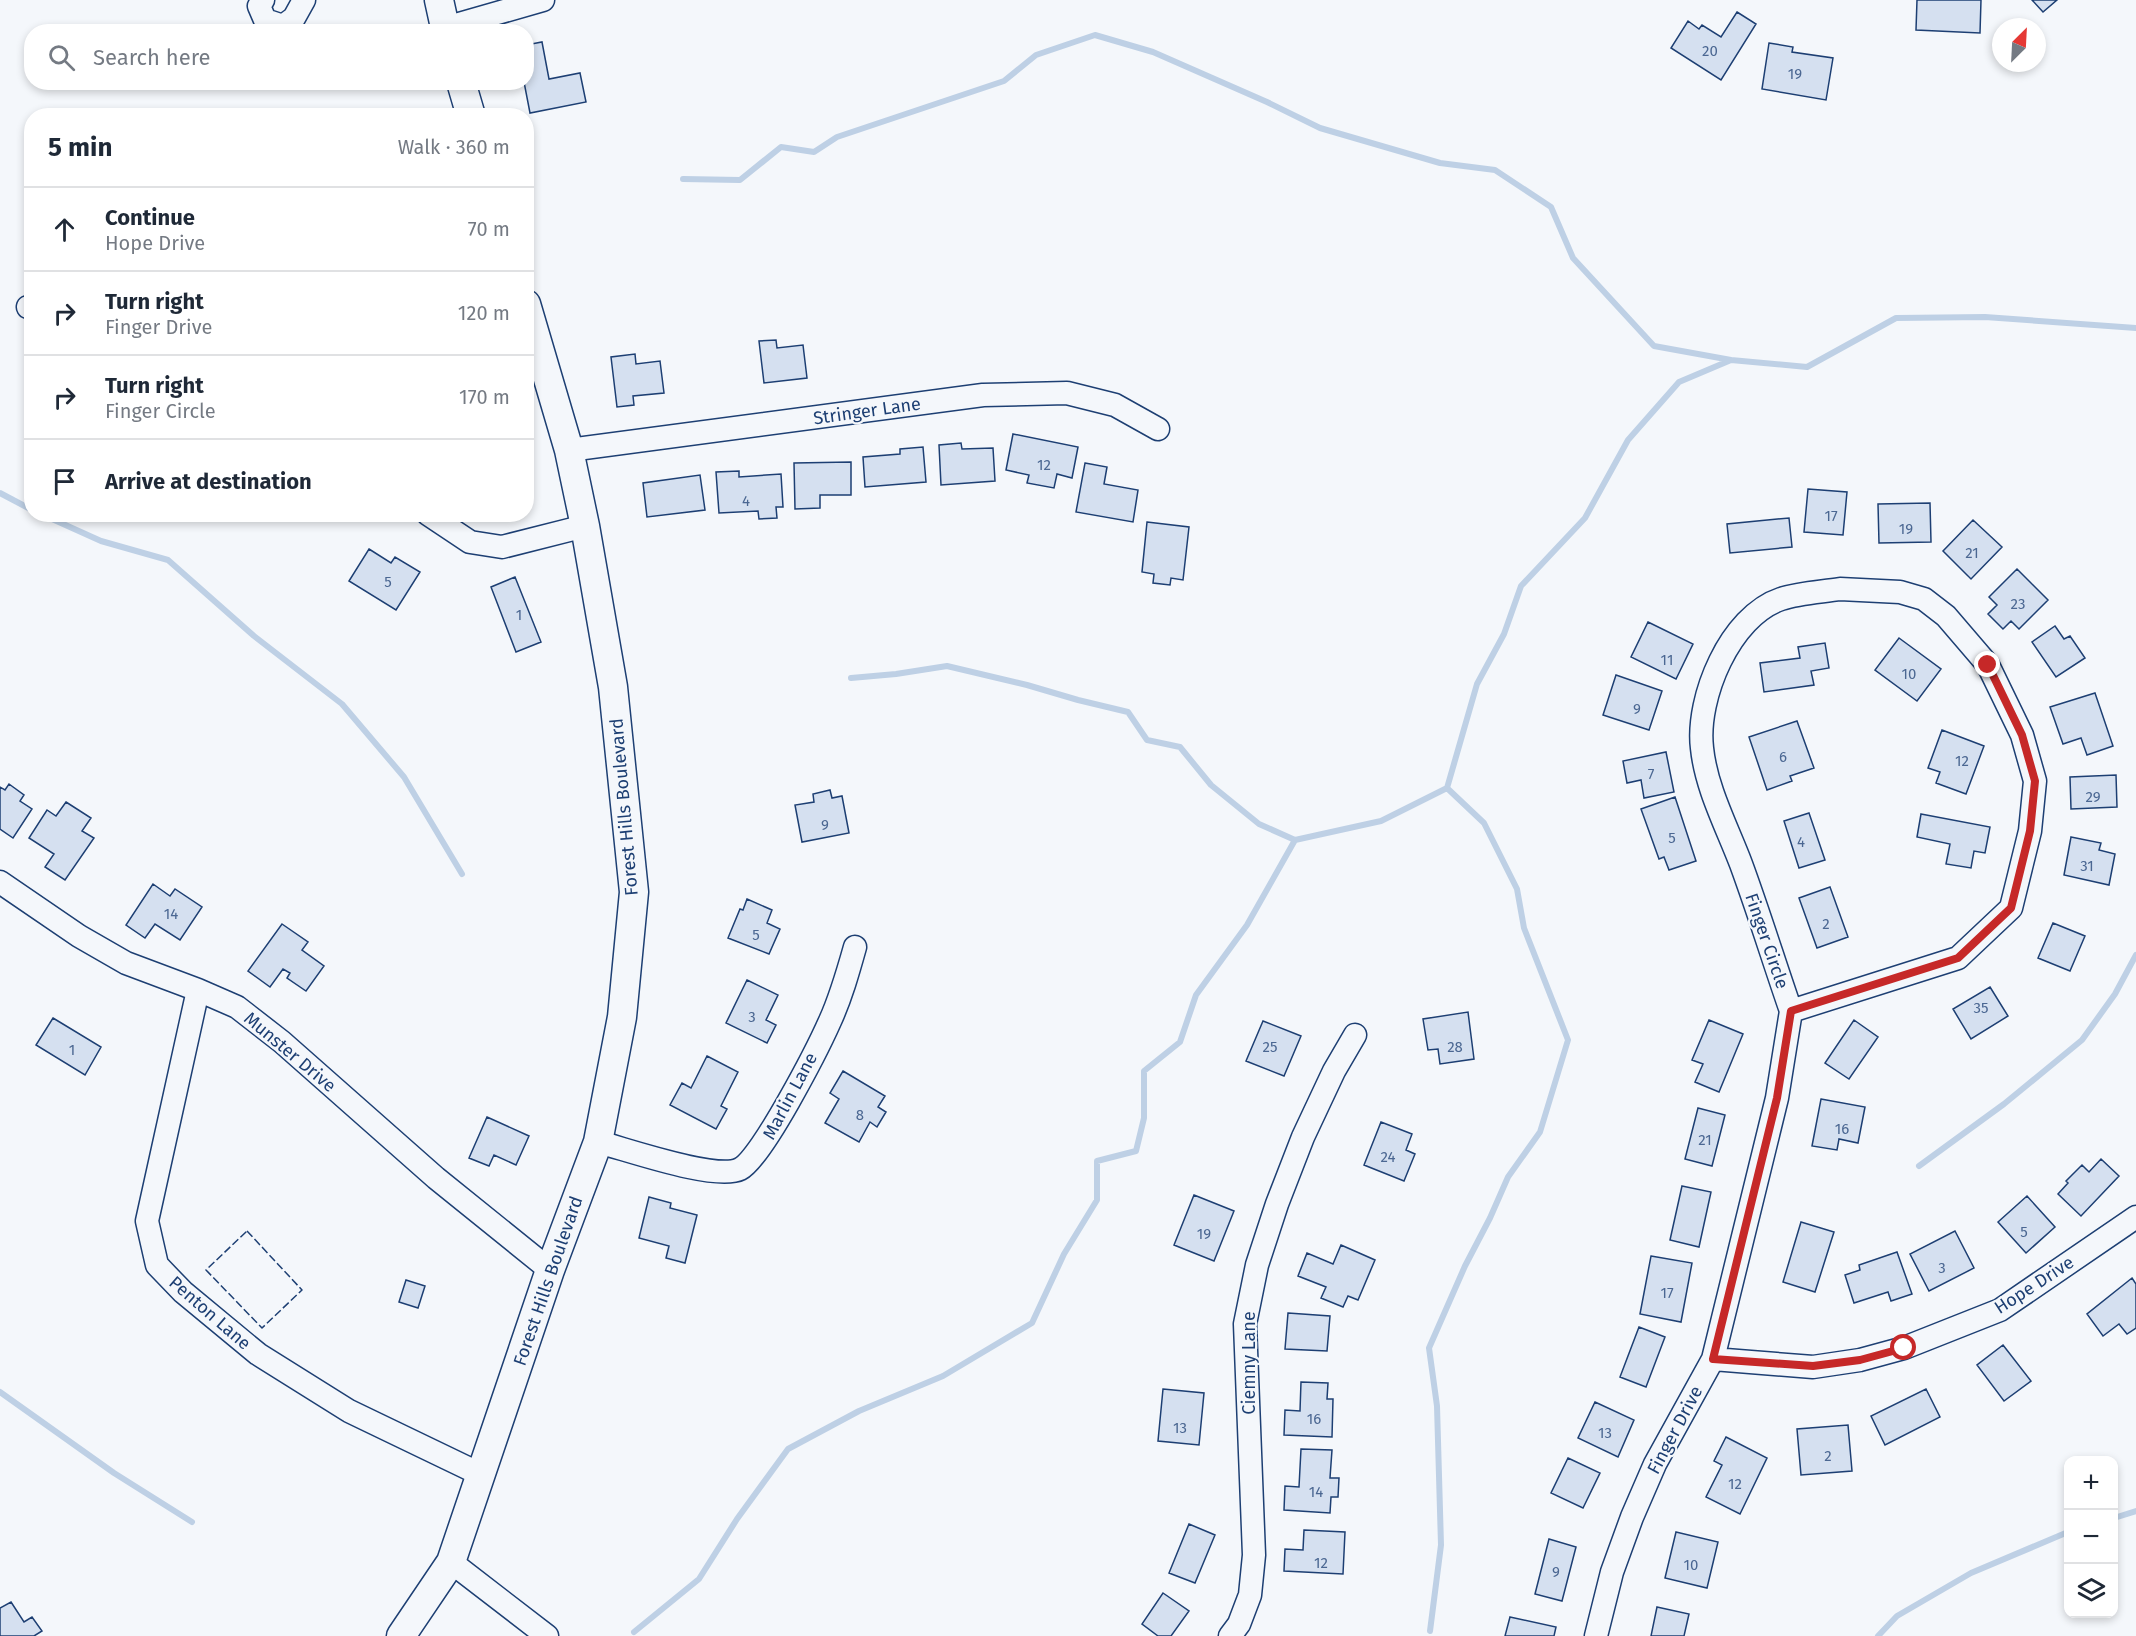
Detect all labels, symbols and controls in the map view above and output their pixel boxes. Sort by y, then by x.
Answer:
north arrow [1992,18,2046,72]
search box [24,24,534,90]
icon: search [45,41,78,74]
house number: 20 [1702,42,1718,60]
text: Search here [93,44,211,71]
house number: 19 [1788,65,1802,83]
text: 5 min [48,132,112,163]
text: Walk · 360 m [398,135,510,159]
text: Continue [105,204,195,231]
icon: ahead [48,213,81,246]
text: 70 m [468,217,510,241]
text: Hope Drive [105,231,205,255]
text: Turn right [105,288,204,315]
icon: right [48,297,81,330]
text: 120 m [458,301,510,325]
text: Finger Drive [105,315,212,339]
text: Turn right [105,372,204,399]
icon: right [48,381,81,414]
text: 170 m [459,385,510,409]
street label: Stringer Lane [812,393,922,429]
text: Finger Circle [105,399,216,423]
house number: 12 [1037,456,1051,474]
icon: arrive [48,465,81,498]
text: Arrive at destination [105,468,312,495]
house number: 4 [742,492,750,510]
house number: 17 [1824,507,1838,525]
house number: 19 [1899,520,1913,538]
house number: 21 [1965,544,1979,562]
house number: 5 [384,573,392,591]
house number: 23 [2011,595,2025,613]
house number: 1 [516,606,522,624]
house number: 11 [1661,651,1673,669]
route end [1974,651,2000,677]
house number: 10 [1902,665,1916,683]
house number: 9 [1633,700,1641,718]
street label: Forest Hills Boulevard [605,717,643,897]
house number: 6 [1779,748,1787,766]
house number: 12 [1955,752,1969,770]
house number: 7 [1648,765,1655,783]
house number: 29 [2085,788,2101,806]
house number: 9 [821,816,829,834]
house number: 5 [1668,829,1676,847]
house number: 4 [1797,833,1805,851]
house number: 31 [2080,857,2094,875]
street label: Finger Circle [1740,890,1794,992]
house number: 14 [164,905,178,923]
house number: 2 [1822,915,1830,933]
house number: 5 [752,926,760,944]
house number: 35 [1973,999,1989,1017]
street label: Munster Drive [239,1007,341,1097]
house number: 3 [748,1008,756,1026]
house number: 25 [1263,1038,1277,1056]
house number: 28 [1447,1038,1463,1056]
house number: 1 [69,1041,75,1059]
street label: Marlin Lane [758,1049,822,1143]
house number: 8 [856,1106,864,1124]
house number: 16 [1835,1120,1849,1138]
house number: 21 [1698,1131,1712,1149]
house number: 24 [1380,1148,1396,1166]
street label: Forest Hills Boulevard [509,1193,587,1369]
house number: 5 [2020,1223,2028,1241]
house number: 19 [1197,1225,1211,1243]
street label: Hope Drive [1990,1251,2078,1319]
house number: 3 [1938,1259,1946,1277]
street label: Penton Lane [165,1271,255,1355]
house number: 17 [1660,1284,1674,1302]
street label: Ciemny Lane [1238,1311,1260,1415]
route start [1890,1334,1916,1360]
street label: Finger Drive [1643,1382,1707,1478]
house number: 16 [1307,1410,1321,1428]
house number: 13 [1173,1419,1187,1437]
house number: 13 [1598,1424,1612,1442]
house number: 2 [1824,1447,1832,1465]
map controls [2064,1456,2118,1618]
button: + [2064,1456,2118,1510]
house number: 12 [1728,1475,1742,1493]
house number: 14 [1309,1483,1323,1501]
button: − [2064,1510,2118,1564]
house number: 12 [1314,1554,1328,1572]
house number: 10 [1684,1556,1698,1574]
house number: 9 [1552,1563,1560,1581]
button: layers [2064,1564,2118,1618]

